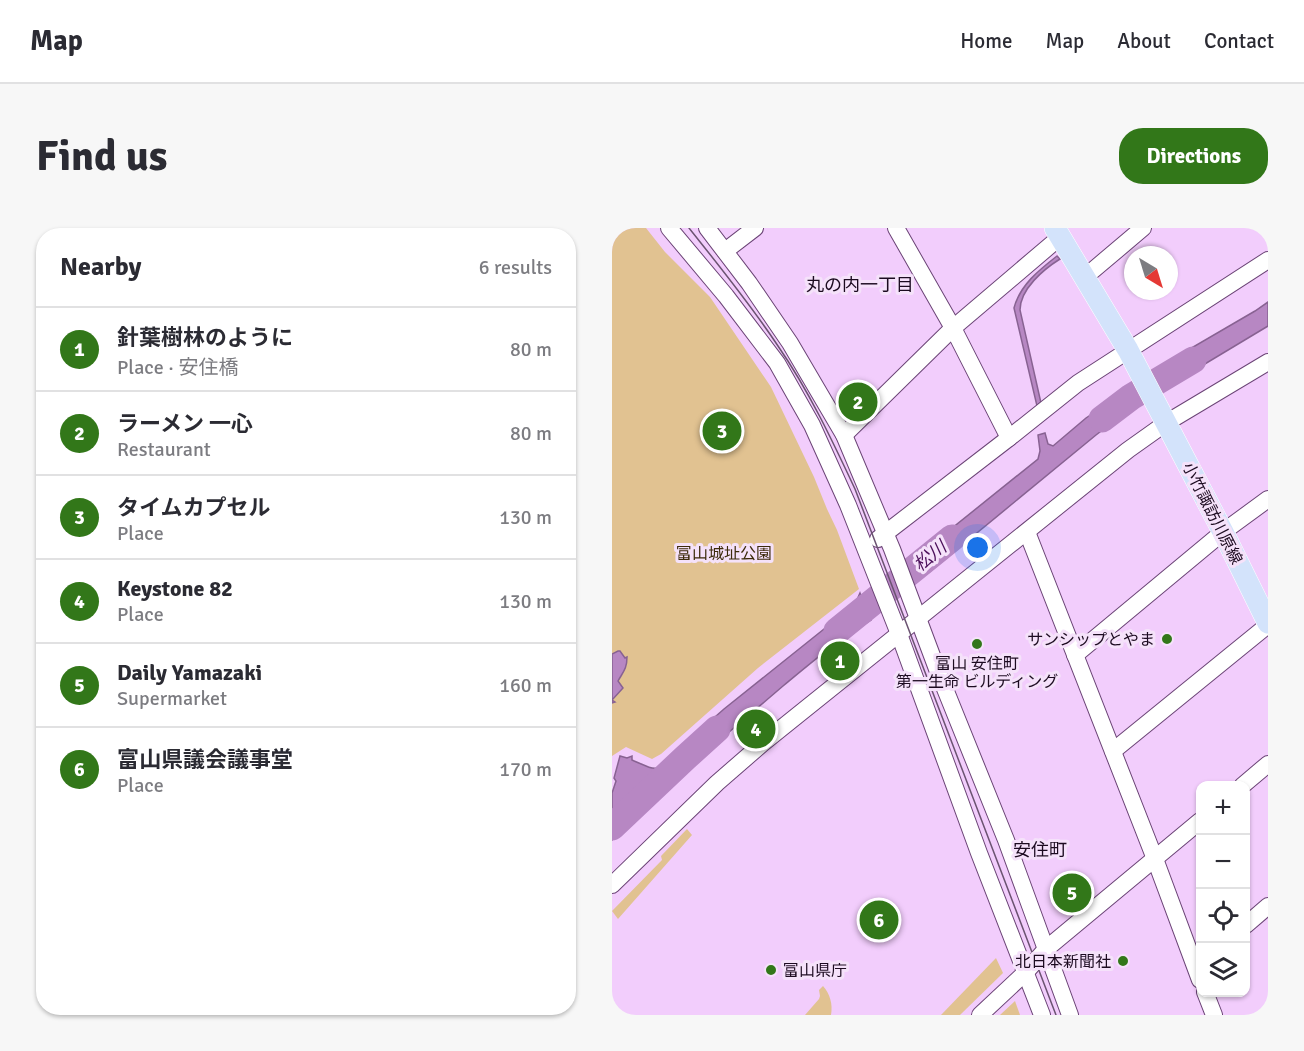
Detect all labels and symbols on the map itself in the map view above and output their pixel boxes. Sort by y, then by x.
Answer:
north arrow [1124,246,1178,300]
district label: 丸の内一丁目 [806,274,914,296]
pin: 2 [838,380,878,424]
pin: 3 [702,408,742,454]
street label: 小竹諏訪川原線 [1178,459,1246,568]
your location [963,533,992,562]
water label: 松川 [909,535,952,576]
park label: 富山城址公園 [676,544,772,564]
place label: サンシップとやま [1027,630,1155,650]
marker: サンシップとやま [1160,632,1174,646]
marker: 富山 安住町 第一生命 ビルディング [970,637,984,651]
pin: 1 [820,638,860,684]
place label: 富山 安住町 第一生命 ビルディング [896,654,1058,692]
pin: 4 [736,706,776,752]
district label: 安住町 [1013,839,1067,861]
pin: 5 [1052,870,1092,916]
pin: 6 [860,898,898,942]
place label: 北日本新聞社 [1015,952,1111,972]
marker: 北日本新聞社 [1116,954,1130,968]
place label: 富山県庁 [783,961,847,981]
marker: 富山県庁 [764,963,778,977]

